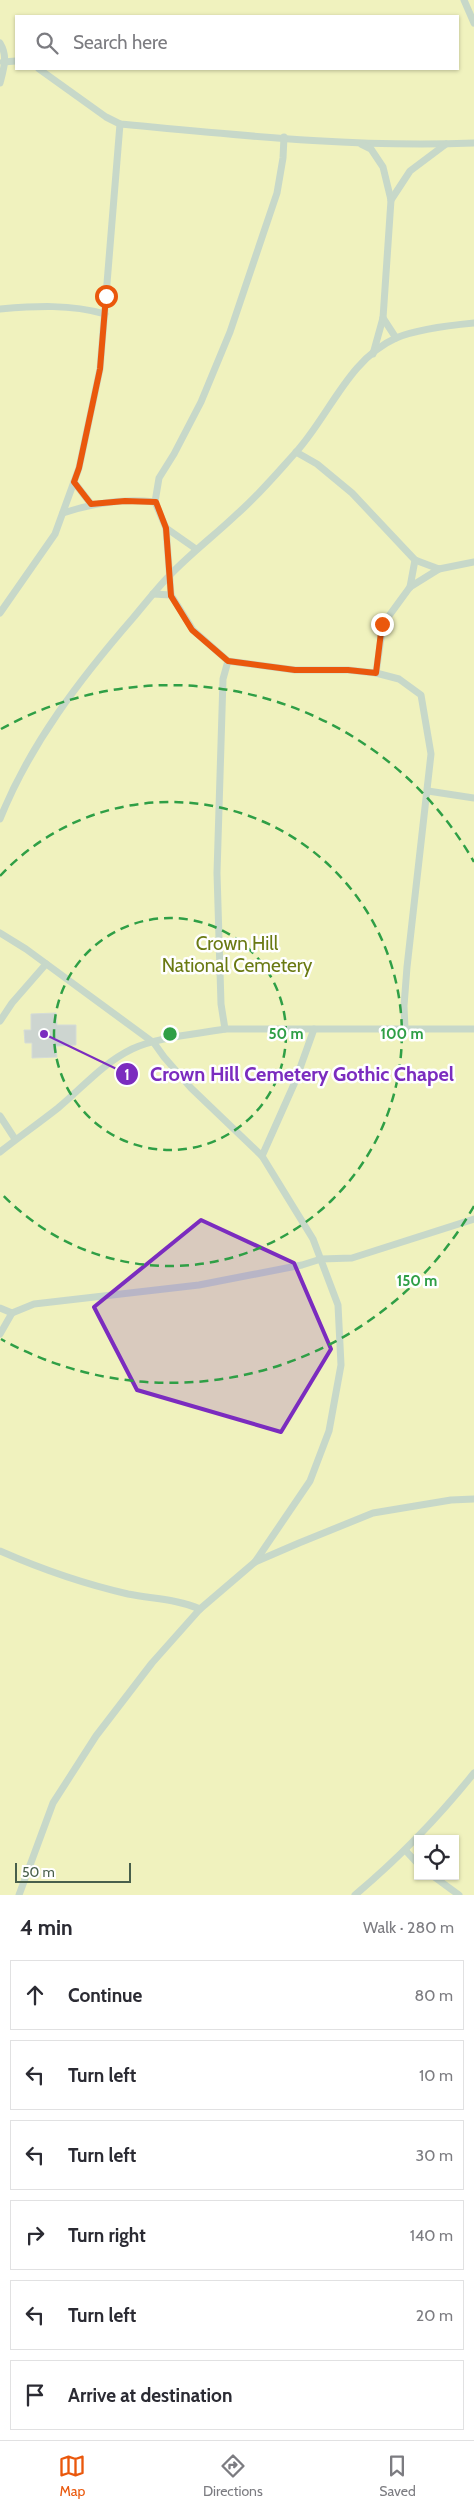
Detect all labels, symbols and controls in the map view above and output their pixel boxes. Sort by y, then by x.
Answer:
search box [15,15,459,70]
icon: search [33,29,61,57]
text: Search here [73,31,167,54]
route start [95,285,118,308]
route end [371,613,394,636]
park label: Crown Hill National Cemetery [162,932,313,977]
centre of rings [161,1025,179,1043]
text: 50 m [268,1025,304,1043]
text: 100 m [380,1025,424,1043]
callout: Crown Hill Cemetery Gothic Chapel [115,1057,464,1092]
text: Crown Hill Cemetery Gothic Chapel [150,1062,454,1086]
text: 1 [124,1066,130,1084]
text: 150 m [397,1272,437,1290]
map controls [414,1835,459,1880]
button: locate [414,1835,459,1880]
scale bar [15,1860,131,1883]
text: 50 m [22,1863,55,1881]
text: 4 min [20,1915,73,1940]
text: Walk · 280 m [363,1918,454,1937]
icon: ahead [21,1981,49,2009]
text: Continue [68,1984,142,2007]
text: 80 m [415,1986,453,2005]
icon: left [21,2061,49,2089]
text: Turn left [68,2064,136,2087]
text: 10 m [419,2066,453,2085]
icon: left [21,2141,49,2169]
text: Turn left [68,2144,136,2167]
text: 30 m [416,2146,453,2165]
icon: right [21,2221,49,2249]
text: Turn right [68,2224,146,2247]
text: 140 m [410,2226,453,2245]
icon: left [21,2301,49,2329]
text: Turn left [68,2304,136,2327]
text: 20 m [416,2306,453,2325]
icon: arrive [21,2381,49,2409]
text: Arrive at destination [68,2384,232,2407]
tab: Map [58,2452,86,2500]
tab: Directions [203,2452,263,2500]
tab: Saved [379,2452,416,2500]

